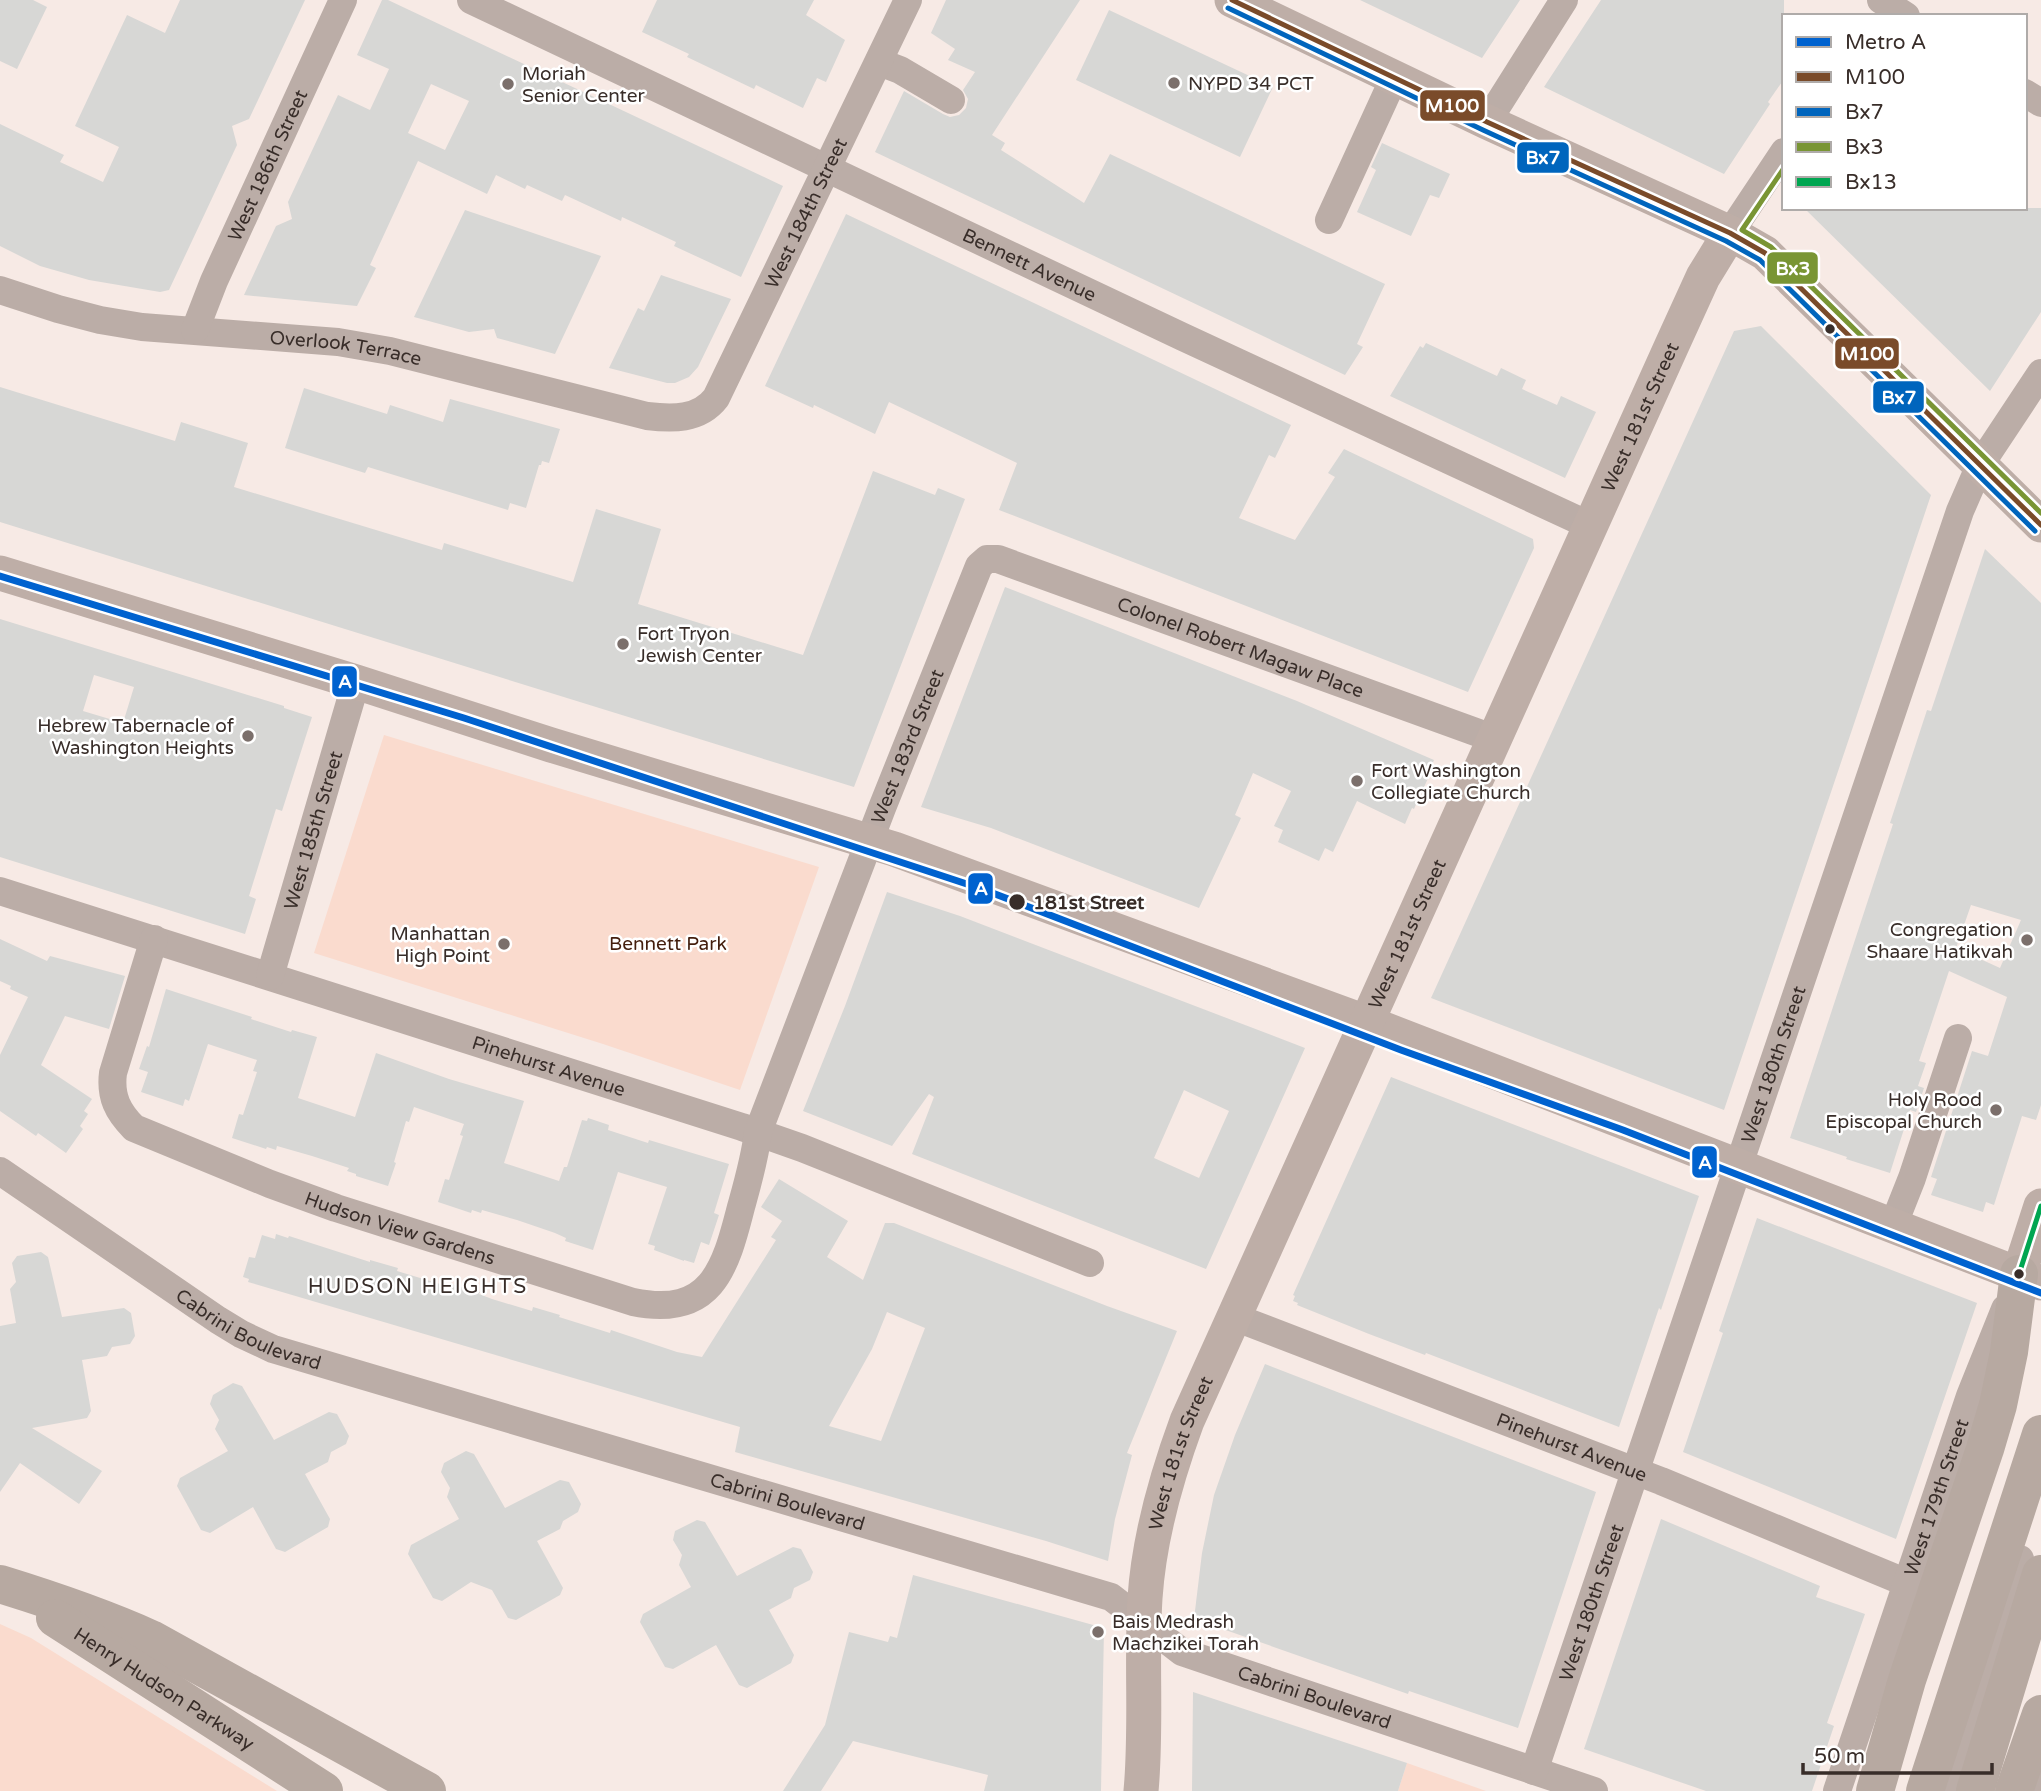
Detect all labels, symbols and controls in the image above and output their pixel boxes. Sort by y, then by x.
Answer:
legend [1782,14,2027,210]
text: Metro A [1845,30,1927,55]
place label: Moriah Senior Center [522,63,645,107]
text: M100 [1845,65,1905,90]
place label: NYPD 34 PCT [1188,73,1314,95]
marker: NYPD 34 PCT [1166,75,1182,91]
marker: Moriah Senior Center [500,76,516,92]
street label: West 186th Street [224,86,312,245]
line badge: M100 [1419,89,1486,122]
text: M100 [1425,95,1479,117]
text: Bx7 [1845,100,1884,125]
street label: West 184th Street [761,134,852,292]
text: Bx3 [1845,135,1884,160]
line badge: Bx7 [1516,141,1570,174]
text: Bx7 [1525,147,1561,169]
text: Bx13 [1845,170,1897,195]
street label: Bennett Avenue [959,224,1100,306]
line badge: Bx3 [1766,251,1819,285]
text: Bx3 [1775,258,1811,280]
unlabelled marker [1823,322,1837,336]
street label: Overlook Terrace [269,327,424,371]
line badge: M100 [1834,337,1900,370]
street label: West 181st Street [1597,339,1684,496]
text: M100 [1840,343,1894,365]
line badge: Bx7 [1872,380,1925,414]
text: Bx7 [1881,387,1917,409]
street label: Colonel Robert Magaw Place [1114,593,1367,703]
place label: Fort Tryon Jewish Center [637,623,763,667]
marker: Fort Tryon Jewish Center [615,636,631,652]
line badge: A [331,665,358,698]
street label: West 183rd Street [867,666,948,827]
text: A [338,671,352,693]
place label: Hebrew Tabernacle of Washington Heights [37,715,235,759]
marker: Hebrew Tabernacle of Washington Heights [240,728,256,744]
street label: West 185th Street [280,748,347,912]
place label: Fort Washington Collegiate Church [1371,760,1531,804]
marker: Fort Washington Collegiate Church [1349,773,1365,789]
street label: West 181st Street [1364,856,1451,1013]
line badge: A [967,872,994,905]
text: A [974,878,988,900]
marker: 181st Street [1007,892,1027,912]
place label: 181st Street [1033,892,1145,914]
place label: Congregation Shaare Hatikvah [1866,919,2013,963]
place label: Manhattan High Point [391,923,490,967]
marker: Congregation Shaare Hatikvah [2019,932,2035,948]
park label: Bennett Park [609,933,727,955]
marker: Manhattan High Point [496,936,512,952]
street label: West 180th Street [1737,983,1811,1146]
street label: Pinehurst Avenue [469,1032,628,1101]
place label: Holy Rood Episcopal Church [1825,1089,1982,1133]
marker: Holy Rood Episcopal Church [1988,1102,2004,1118]
line badge: A [1691,1145,1718,1179]
text: A [1698,1152,1712,1174]
street label: Hudson View Gardens [302,1188,498,1270]
unlabelled marker [2012,1267,2026,1281]
district label: HUDSON HEIGHTS [308,1274,528,1299]
street label: Cabrini Boulevard [171,1284,324,1375]
street label: West 181st Street [1145,1373,1218,1532]
street label: Pinehurst Avenue [1493,1409,1650,1487]
street label: West 179th Street [1900,1416,1974,1579]
street label: Cabrini Boulevard [707,1469,867,1536]
street label: West 180th Street [1555,1521,1629,1684]
place label: Bais Medrash Machzikei Torah [1112,1611,1259,1655]
street label: Henry Hudson Parkway [70,1623,258,1755]
marker: Bais Medrash Machzikei Torah [1090,1624,1106,1640]
street label: Cabrini Boulevard [1235,1662,1394,1734]
scale bar [1803,1732,1992,1776]
text: 50 m [1814,1744,1865,1769]

